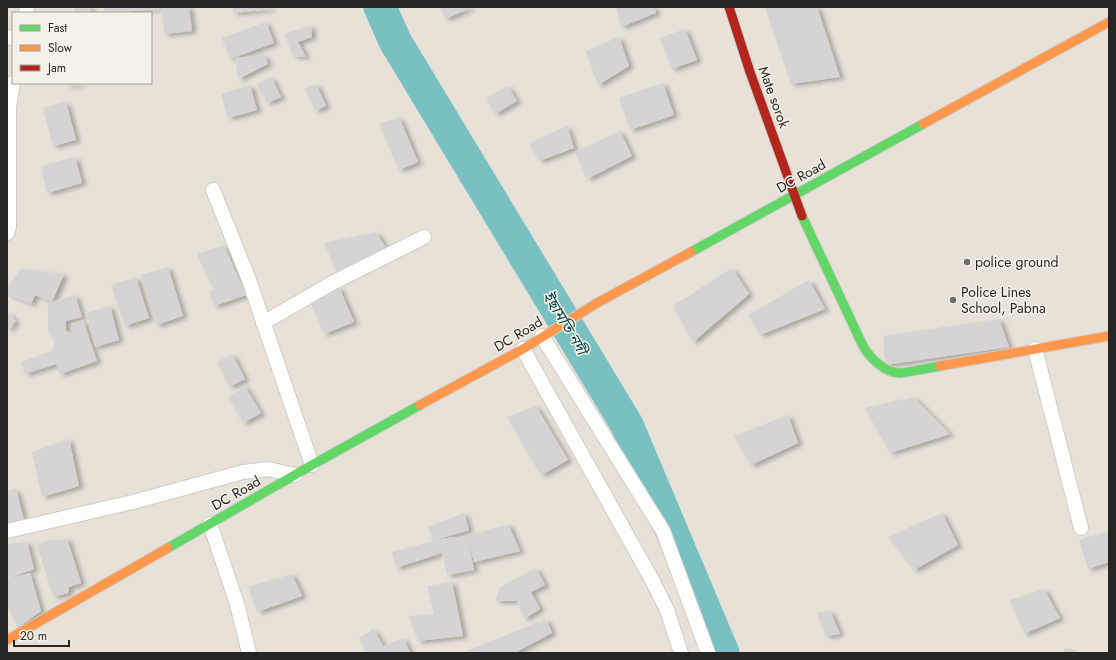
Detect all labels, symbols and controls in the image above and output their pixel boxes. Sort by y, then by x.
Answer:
legend [12,12,152,84]
text: Fast [48,19,67,37]
text: Slow [48,39,73,57]
text: Jam [46,59,66,77]
street label: Mate sorok [754,63,795,132]
street label: DC Road [773,154,829,198]
place label: police ground [975,252,1058,272]
marker: police ground [962,257,972,267]
place label: Police Lines School, Pabna [961,282,1046,318]
water label: ইছামতি নদী [537,287,594,362]
marker: Police Lines School, Pabna [948,295,958,305]
street label: DC Road [490,312,546,356]
street label: DC Road [208,471,264,515]
scale bar [14,622,69,648]
text: 20 m [20,627,47,645]

